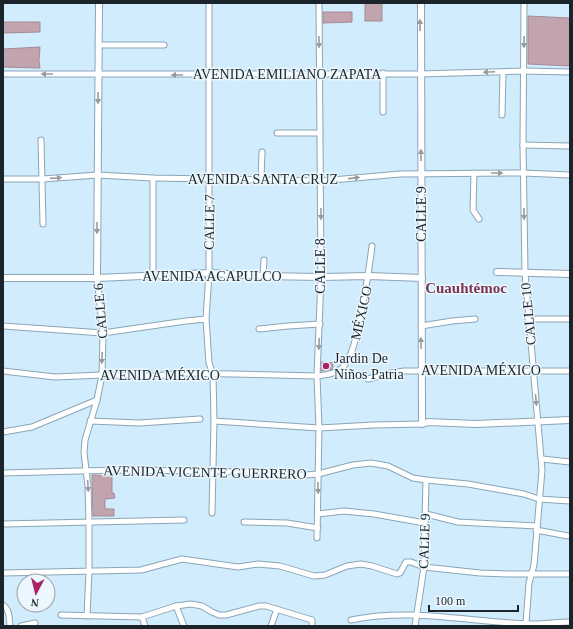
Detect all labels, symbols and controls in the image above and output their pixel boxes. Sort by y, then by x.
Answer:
one-way arrow [417,19,424,31]
one-way arrow [316,36,322,49]
one-way arrow [521,36,527,49]
street label: AVENIDA EMILIANO ZAPATA [193,67,382,82]
one-way arrow [482,69,495,75]
one-way arrow [40,71,53,77]
one-way arrow [170,72,183,78]
one-way arrow [95,92,101,105]
one-way arrow [418,148,424,161]
one-way arrow [491,170,504,176]
street label: AVENIDA SANTA CRUZ [188,172,338,187]
one-way arrow [50,175,63,181]
one-way arrow [348,175,360,181]
street label: CALLE 9 [414,186,429,242]
street label: CALLE 7 [202,194,217,250]
one-way arrow [318,208,324,221]
one-way arrow [521,208,527,221]
one-way arrow [94,222,100,235]
street label: CALLE 8 [313,238,328,294]
street label: AVENIDA ACAPULCO [142,269,282,284]
district label: Cuauhtémoc [425,280,507,296]
street label: CALLE 10 [518,282,539,346]
street label: CALLE 6 [91,283,110,339]
street label: MÉXICO [347,284,375,342]
one-way arrow [418,336,424,349]
one-way arrow [316,338,322,351]
place label: Jardin De Niños Patria [334,351,404,382]
one-way arrow [99,352,106,364]
marker: Jardin De Niños Patria [321,361,331,371]
street label: AVENIDA MÉXICO [421,362,541,378]
street label: AVENIDA MÉXICO [100,367,220,383]
one-way arrow [532,393,539,406]
street label: AVENIDA VICENTE GUERRERO [103,463,307,482]
one-way arrow [84,480,91,492]
one-way arrow [315,482,321,495]
street label: CALLE 9 [416,513,433,569]
north arrow [16,573,56,613]
scale bar [429,587,518,613]
text: 100 m [435,594,466,608]
text: N [30,596,39,609]

